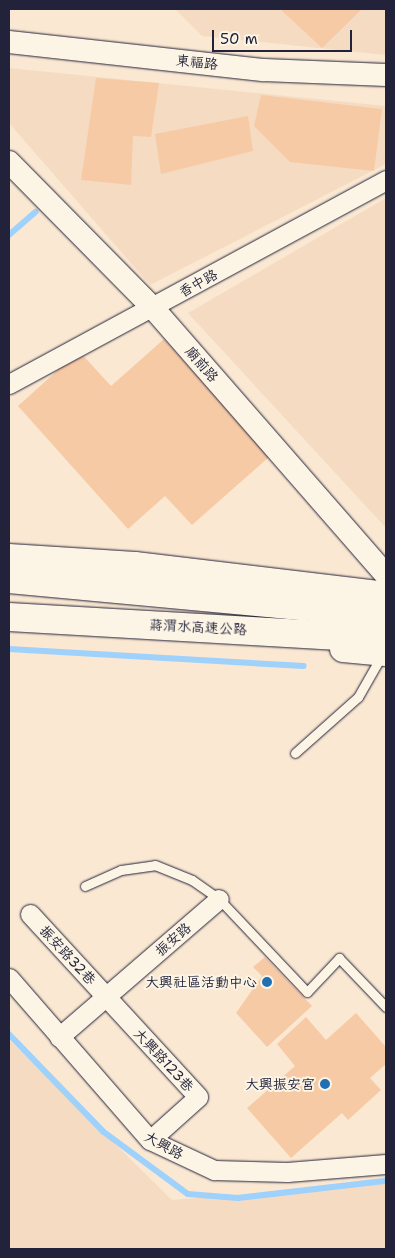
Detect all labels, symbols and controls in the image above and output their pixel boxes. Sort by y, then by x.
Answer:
scale bar [215,20,355,52]
text: 50 m [220,29,258,49]
street label: 東福路 [175,51,219,73]
street label: 香中路 [176,265,220,301]
street label: 廟前路 [182,343,222,385]
street label: 蔣渭水高速公路 [149,616,247,638]
street label: 振安路 [152,919,194,959]
street label: 振安路32巷 [36,922,100,988]
place label: 大興社區活動中心 [145,974,257,990]
marker: 大興社區活動中心 [261,976,273,988]
street label: 大興路123巷 [131,1025,197,1095]
place label: 大興振安宮 [245,1076,315,1092]
marker: 大興振安宮 [319,1078,331,1090]
street label: 大興路 [142,1127,186,1163]

